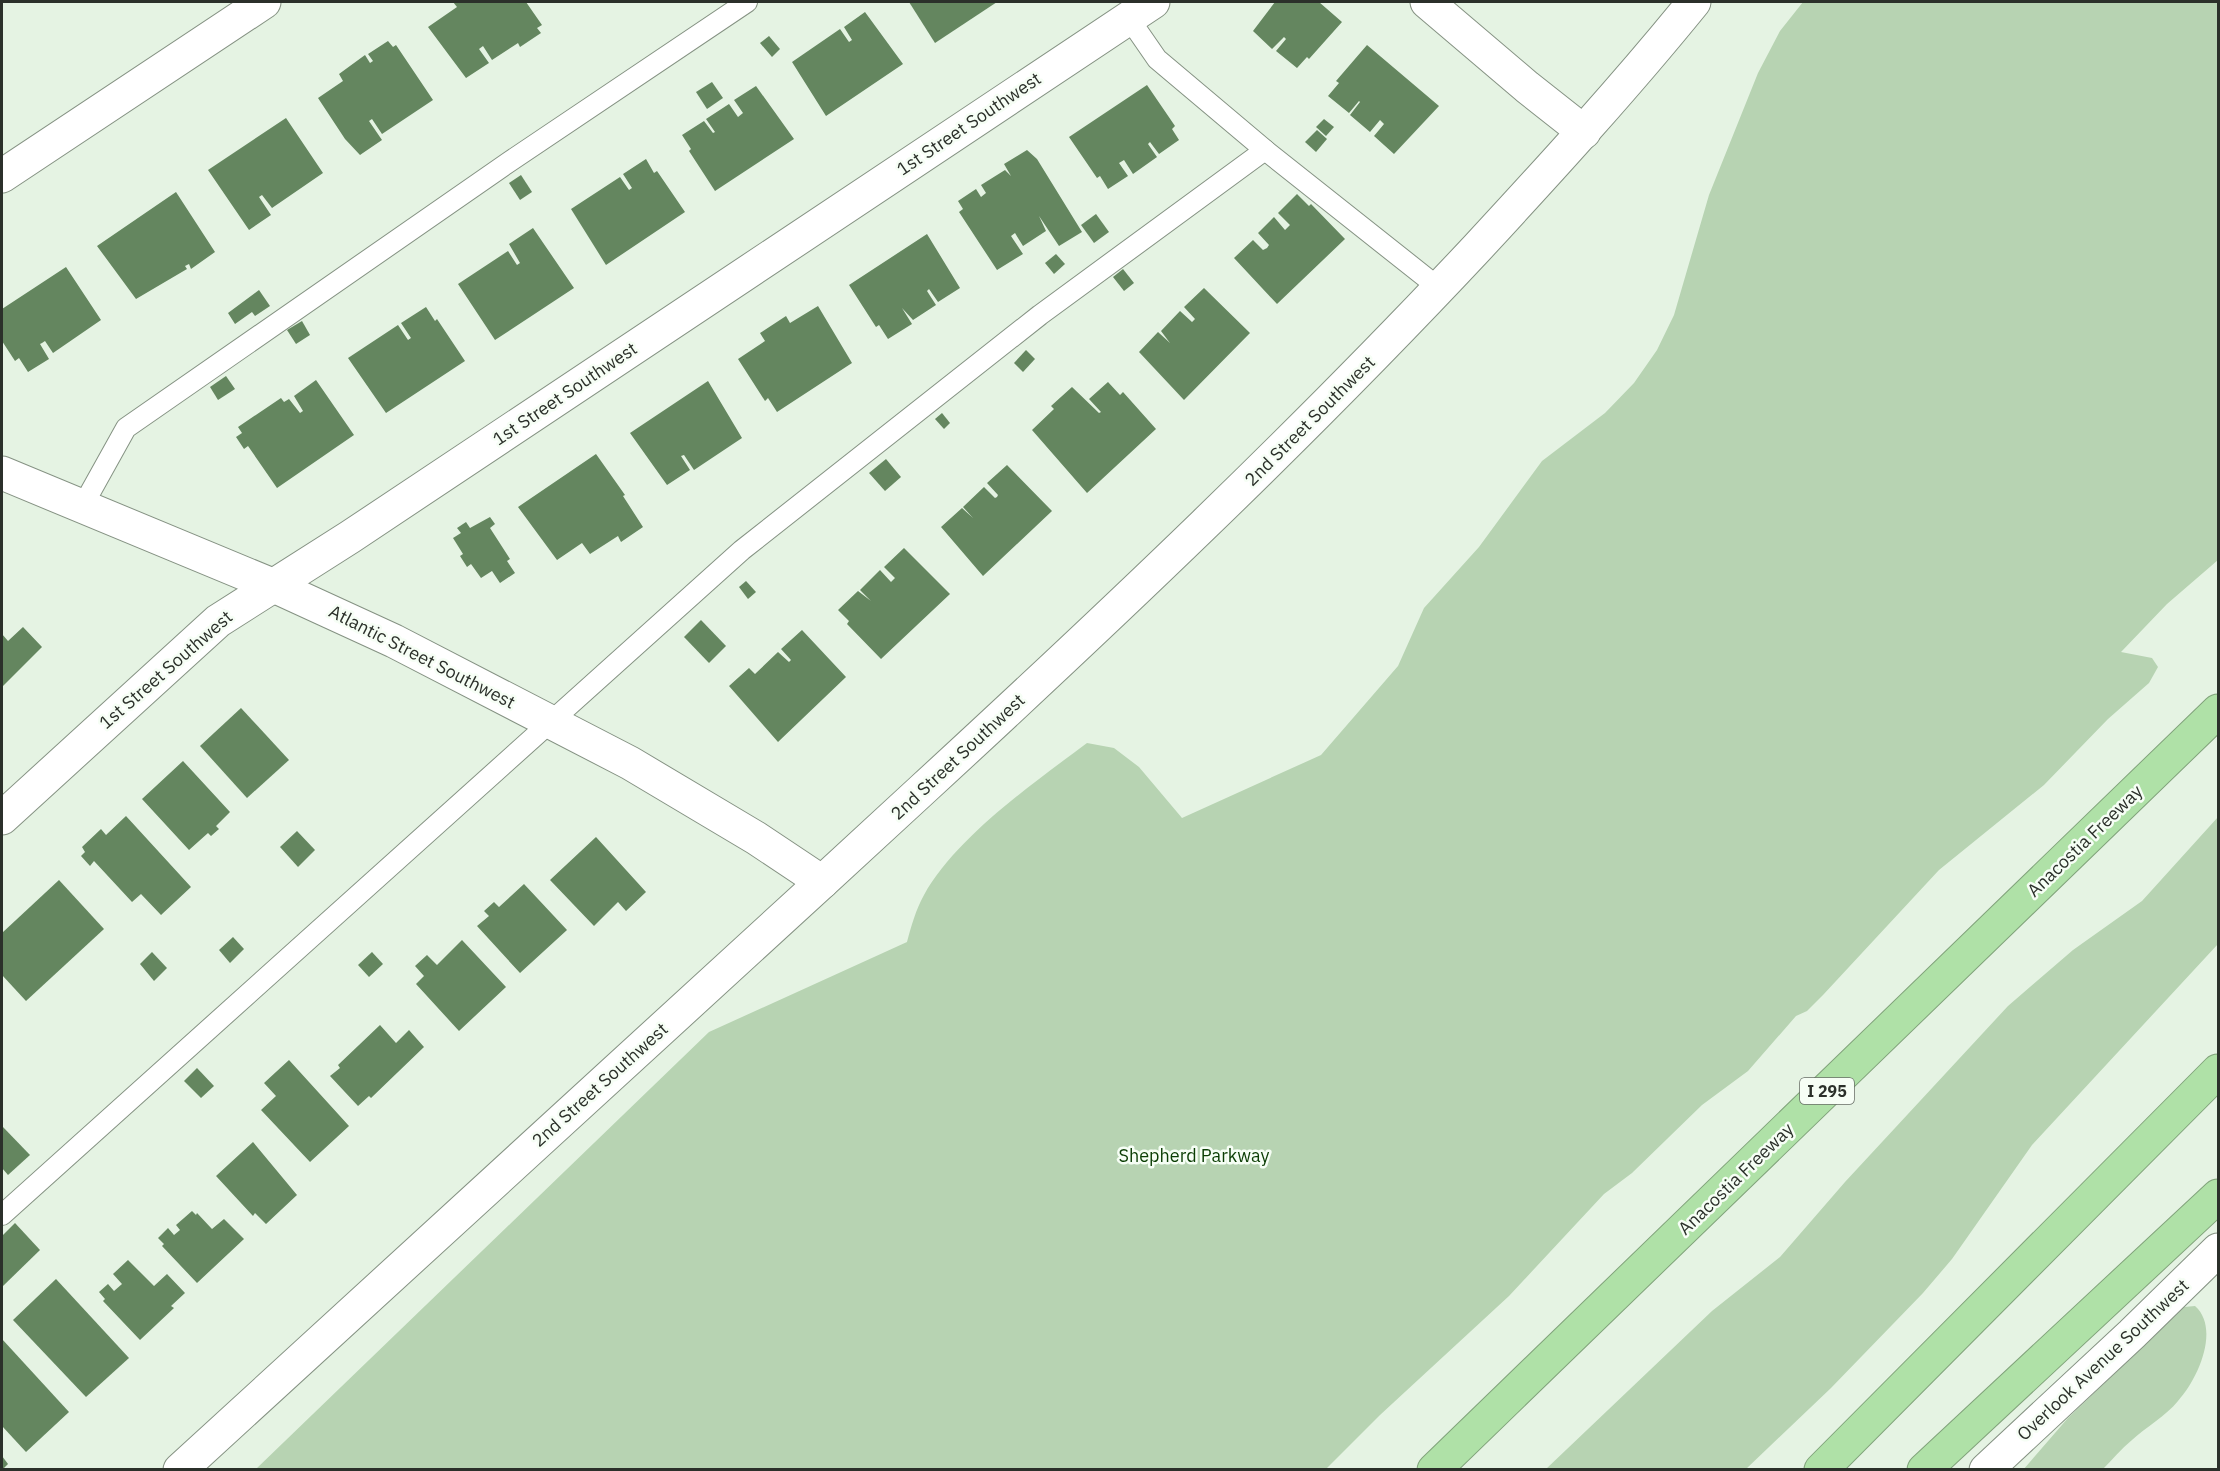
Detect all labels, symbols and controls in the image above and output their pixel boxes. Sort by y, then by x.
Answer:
street label: 1st Street Southwest [892,67,1045,180]
street label: 1st Street Southwest [488,337,641,450]
street label: 2nd Street Southwest [1240,351,1380,491]
street label: Atlantic Street Southwest [325,600,519,714]
street label: 1st Street Southwest [94,605,237,734]
street label: 2nd Street Southwest [886,689,1030,825]
street label: Anacostia Freeway [2022,780,2147,902]
street label: 2nd Street Southwest [527,1017,672,1152]
road number: I 295 [1800,1078,1854,1104]
street label: Anacostia Freeway [1673,1118,1798,1240]
park label: Shepherd Parkway [1119,1144,1269,1167]
street label: Overlook Avenue Southwest [2012,1274,2193,1445]

